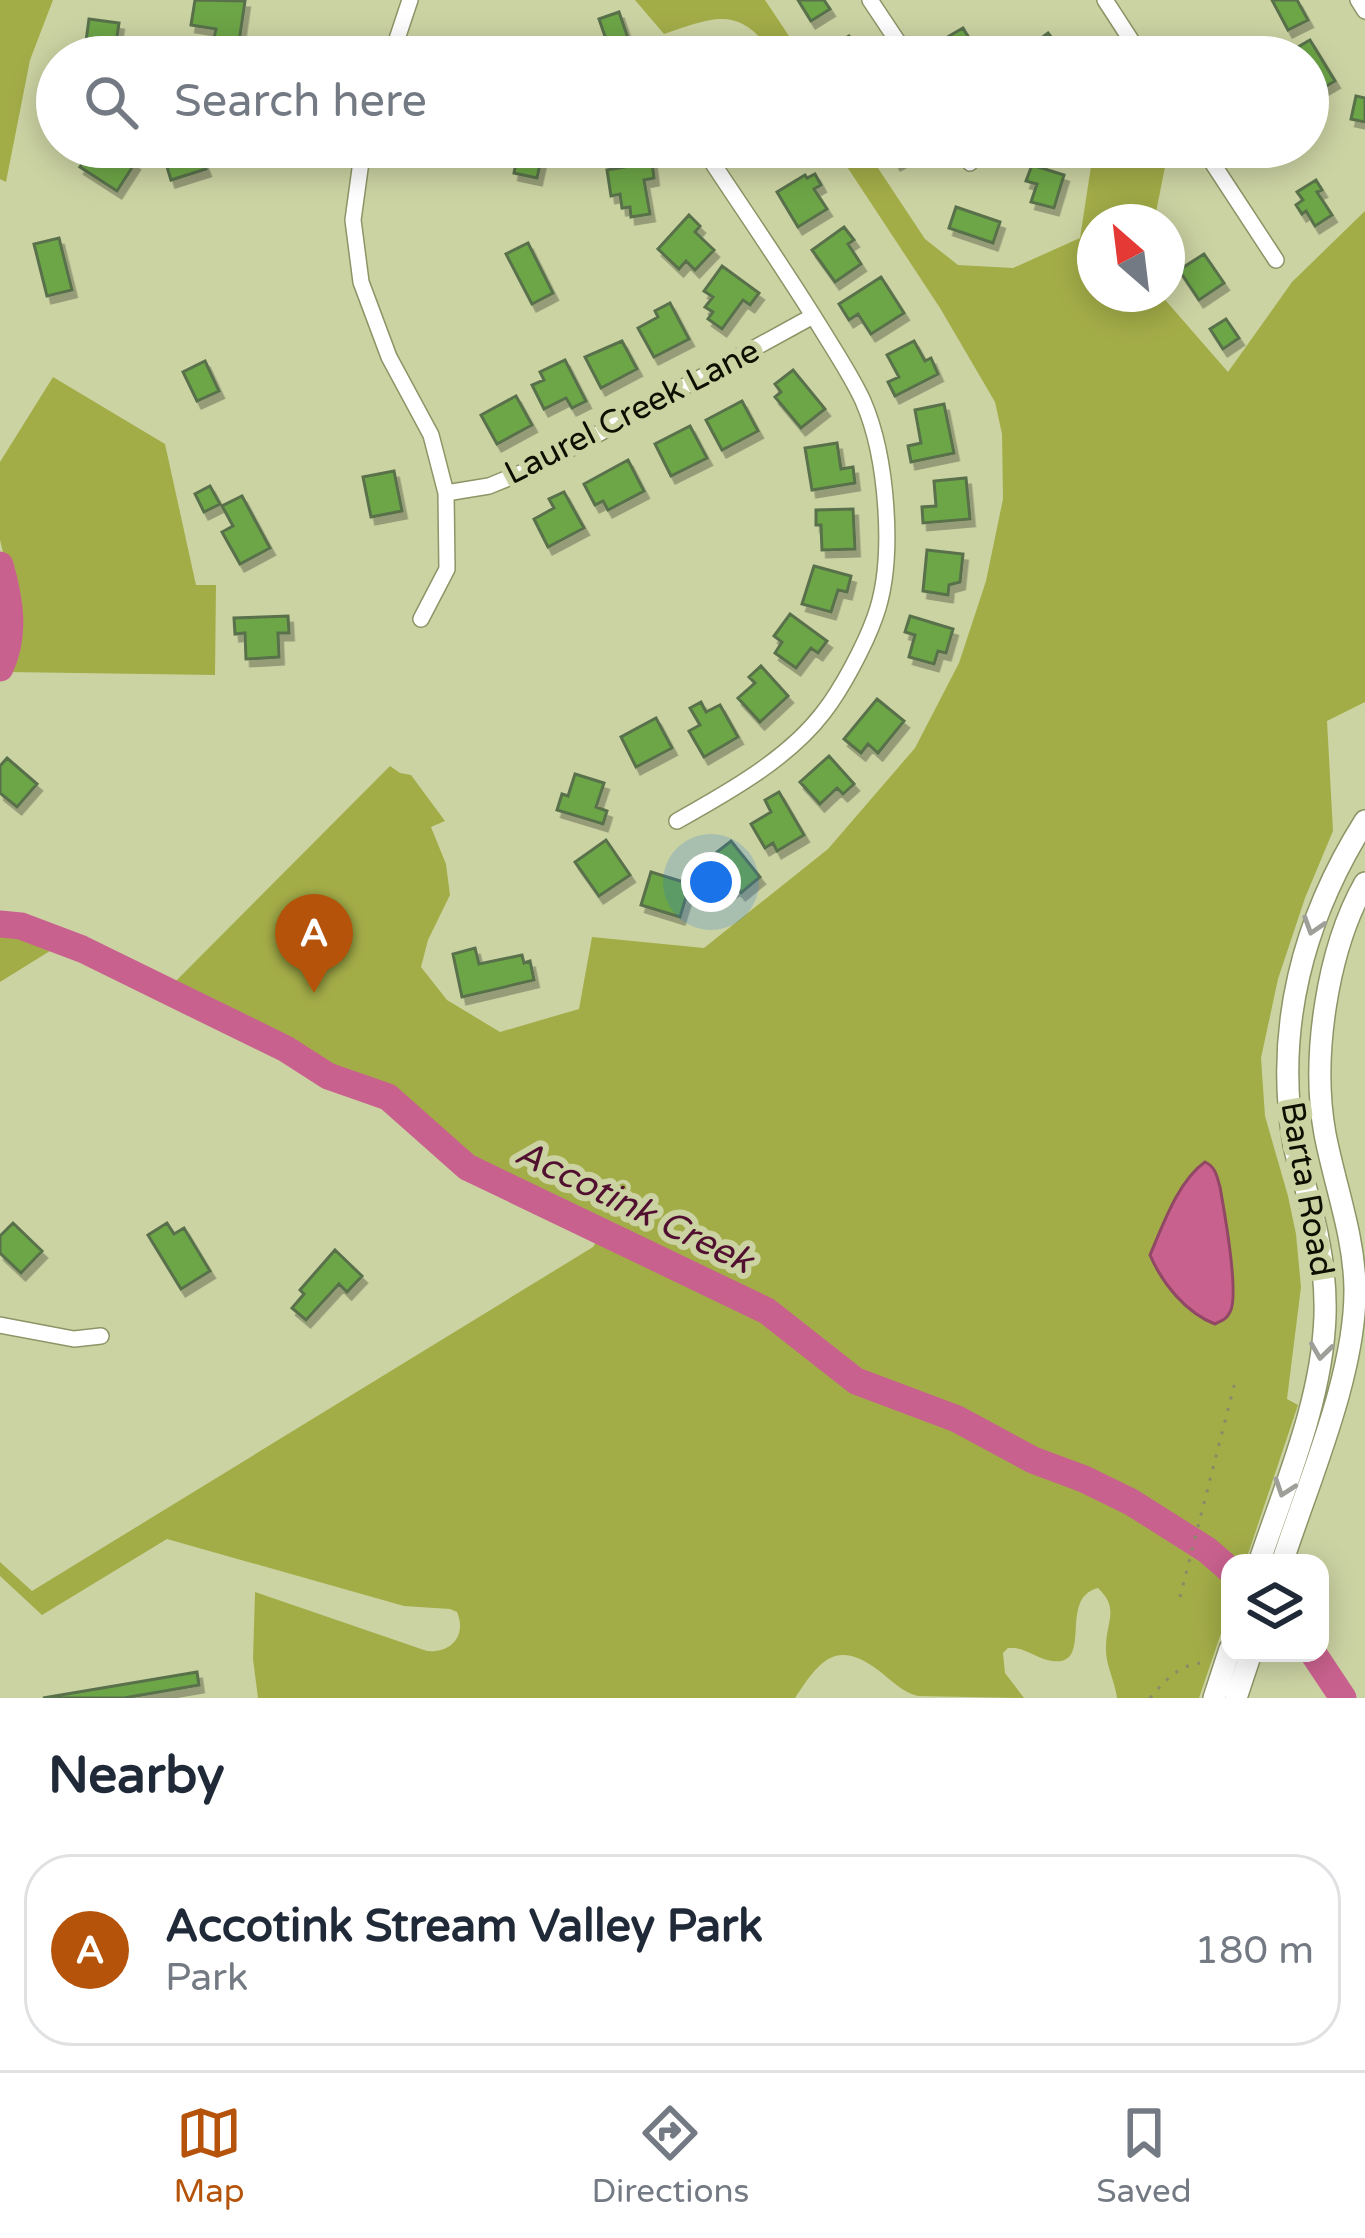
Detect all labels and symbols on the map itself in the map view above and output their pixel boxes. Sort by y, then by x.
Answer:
north arrow [1077,204,1185,312]
street label: Laurel Creek Lane [498,331,766,493]
your location [681,852,741,912]
pin: A [275,894,353,993]
one-way arrow [1303,915,1328,936]
street label: Barta Road [1272,1099,1342,1279]
water label: Accotink Creek [509,1131,762,1284]
one-way arrow [1309,1341,1335,1360]
one-way arrow [1274,1477,1299,1498]

